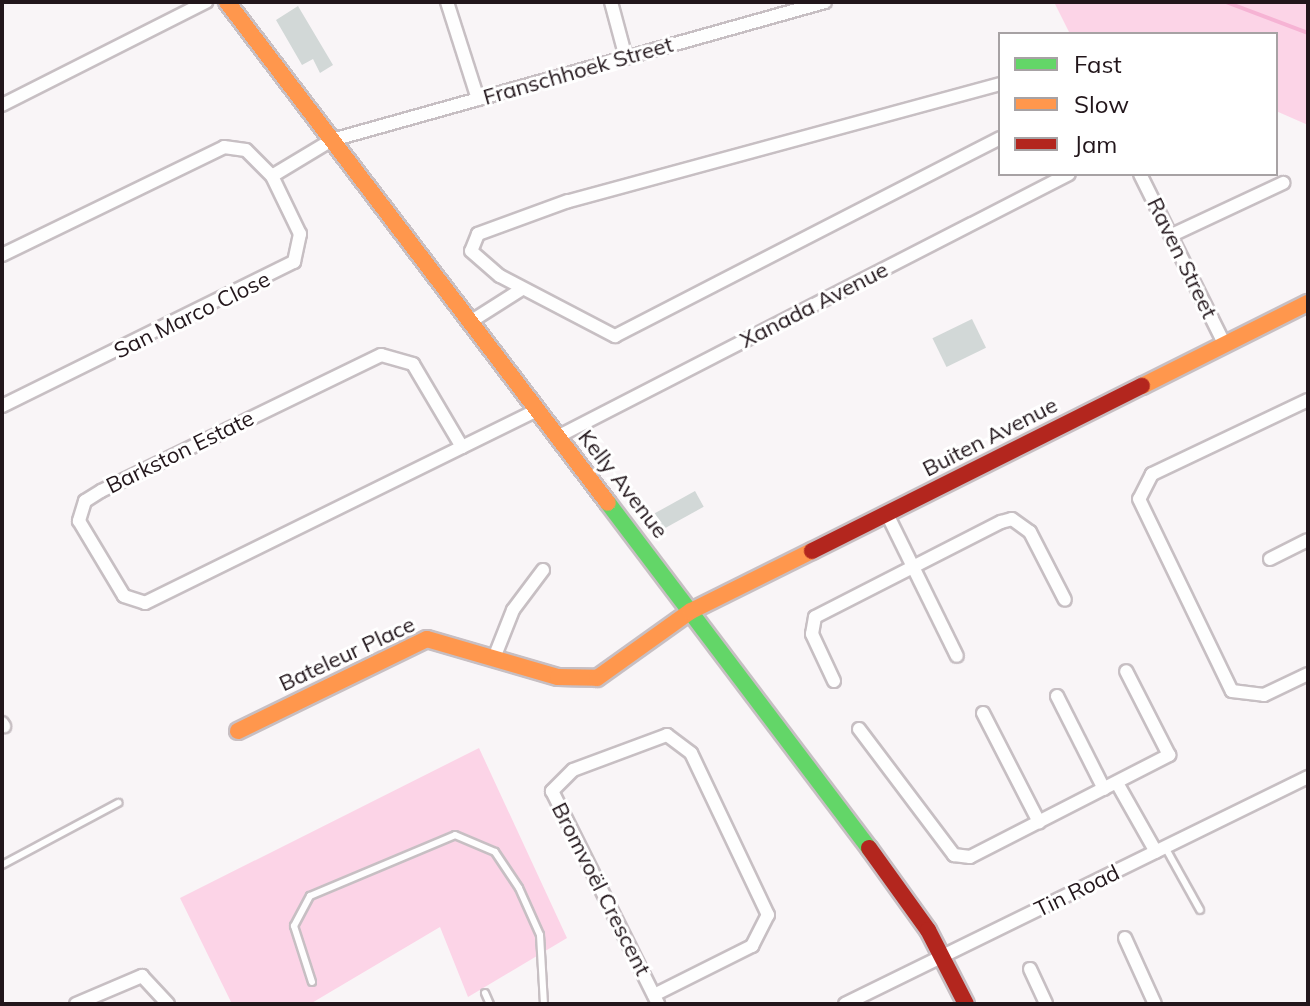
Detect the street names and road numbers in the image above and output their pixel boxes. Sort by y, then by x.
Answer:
street label: Franschhoek Street [480,31,676,111]
street label: Raven Street [1141,193,1223,323]
street label: Xanada Avenue [736,256,892,354]
street label: San Marco Close [110,266,274,364]
street label: Buiten Avenue [918,392,1062,482]
street label: Barkston Estate [102,405,258,499]
street label: Kelly Avenue [573,425,673,543]
street label: Bateleur Place [275,611,419,697]
street label: Bromvoël Crescent [546,798,656,980]
street label: Tin Road [1030,859,1124,923]

